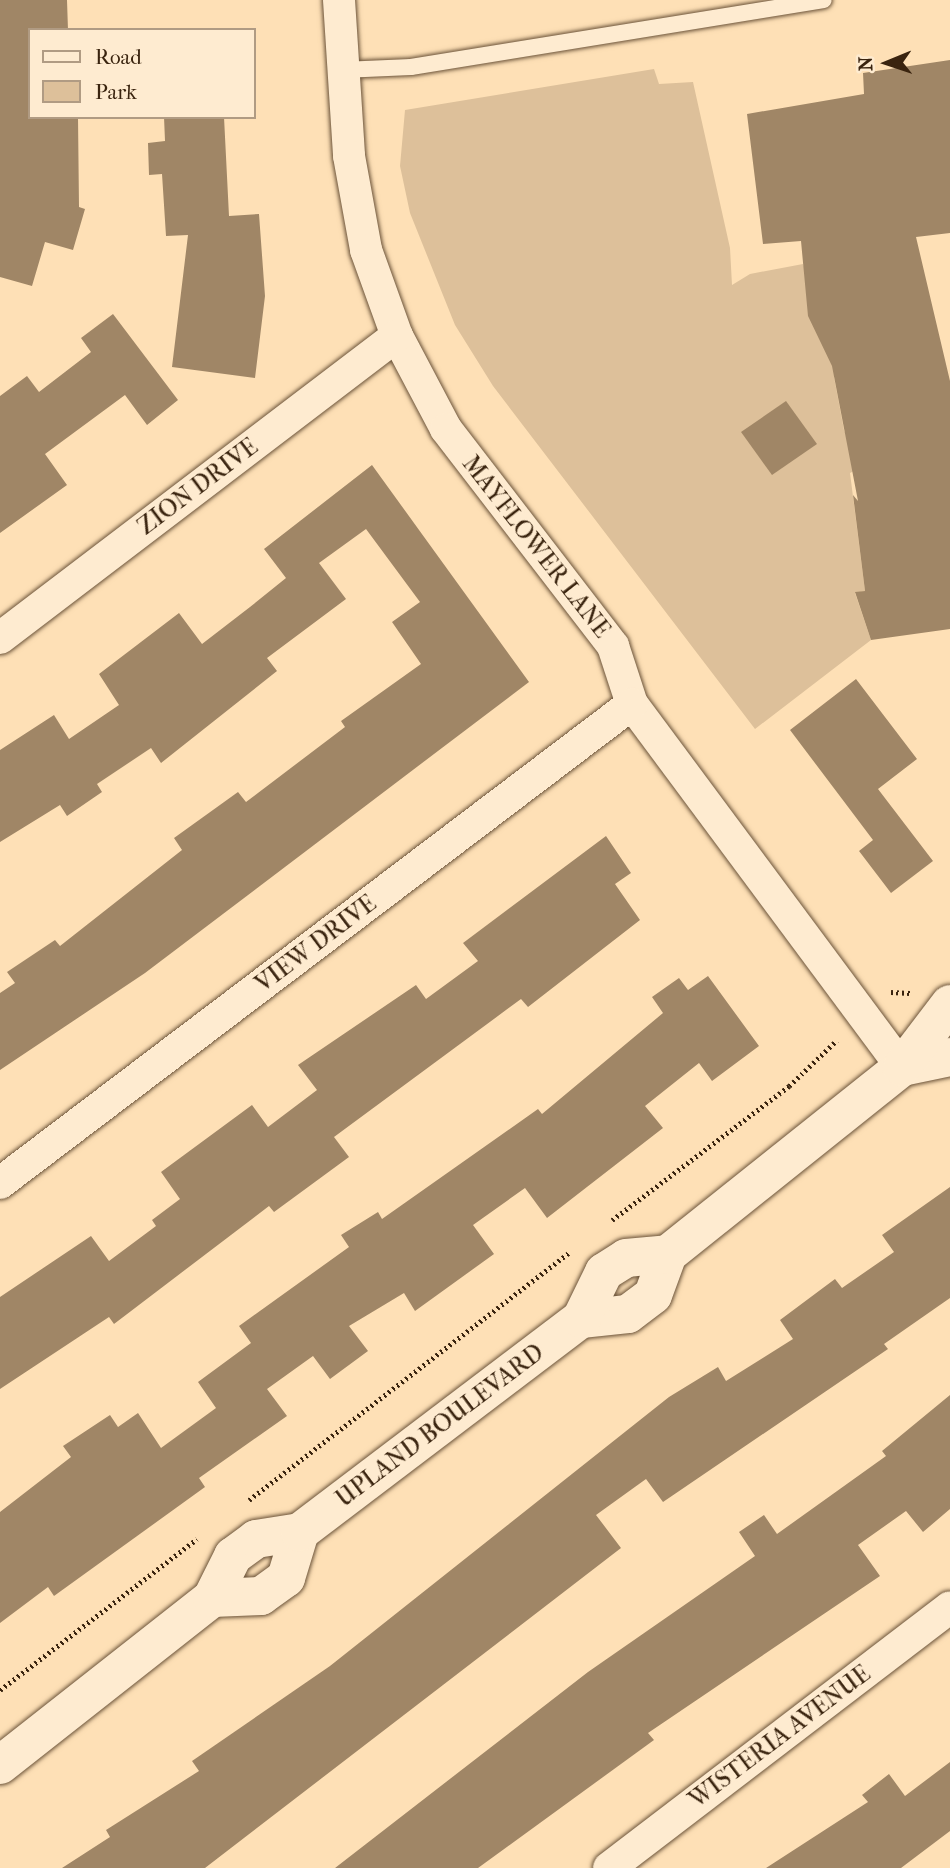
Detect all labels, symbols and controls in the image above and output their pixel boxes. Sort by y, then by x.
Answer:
legend [28,28,256,119]
north arrow [852,28,922,98]
text: Road [95,45,142,69]
text: N [855,56,877,71]
text: Park [95,80,137,104]
street label: ZION DRIVE [132,433,264,541]
street label: MAYFLOWER LANE [456,450,616,644]
street label: VIEW DRIVE [250,889,382,999]
street label: UPLAND BOULEVARD [330,1338,550,1514]
street label: WISTERIA AVENUE [684,1659,876,1815]

